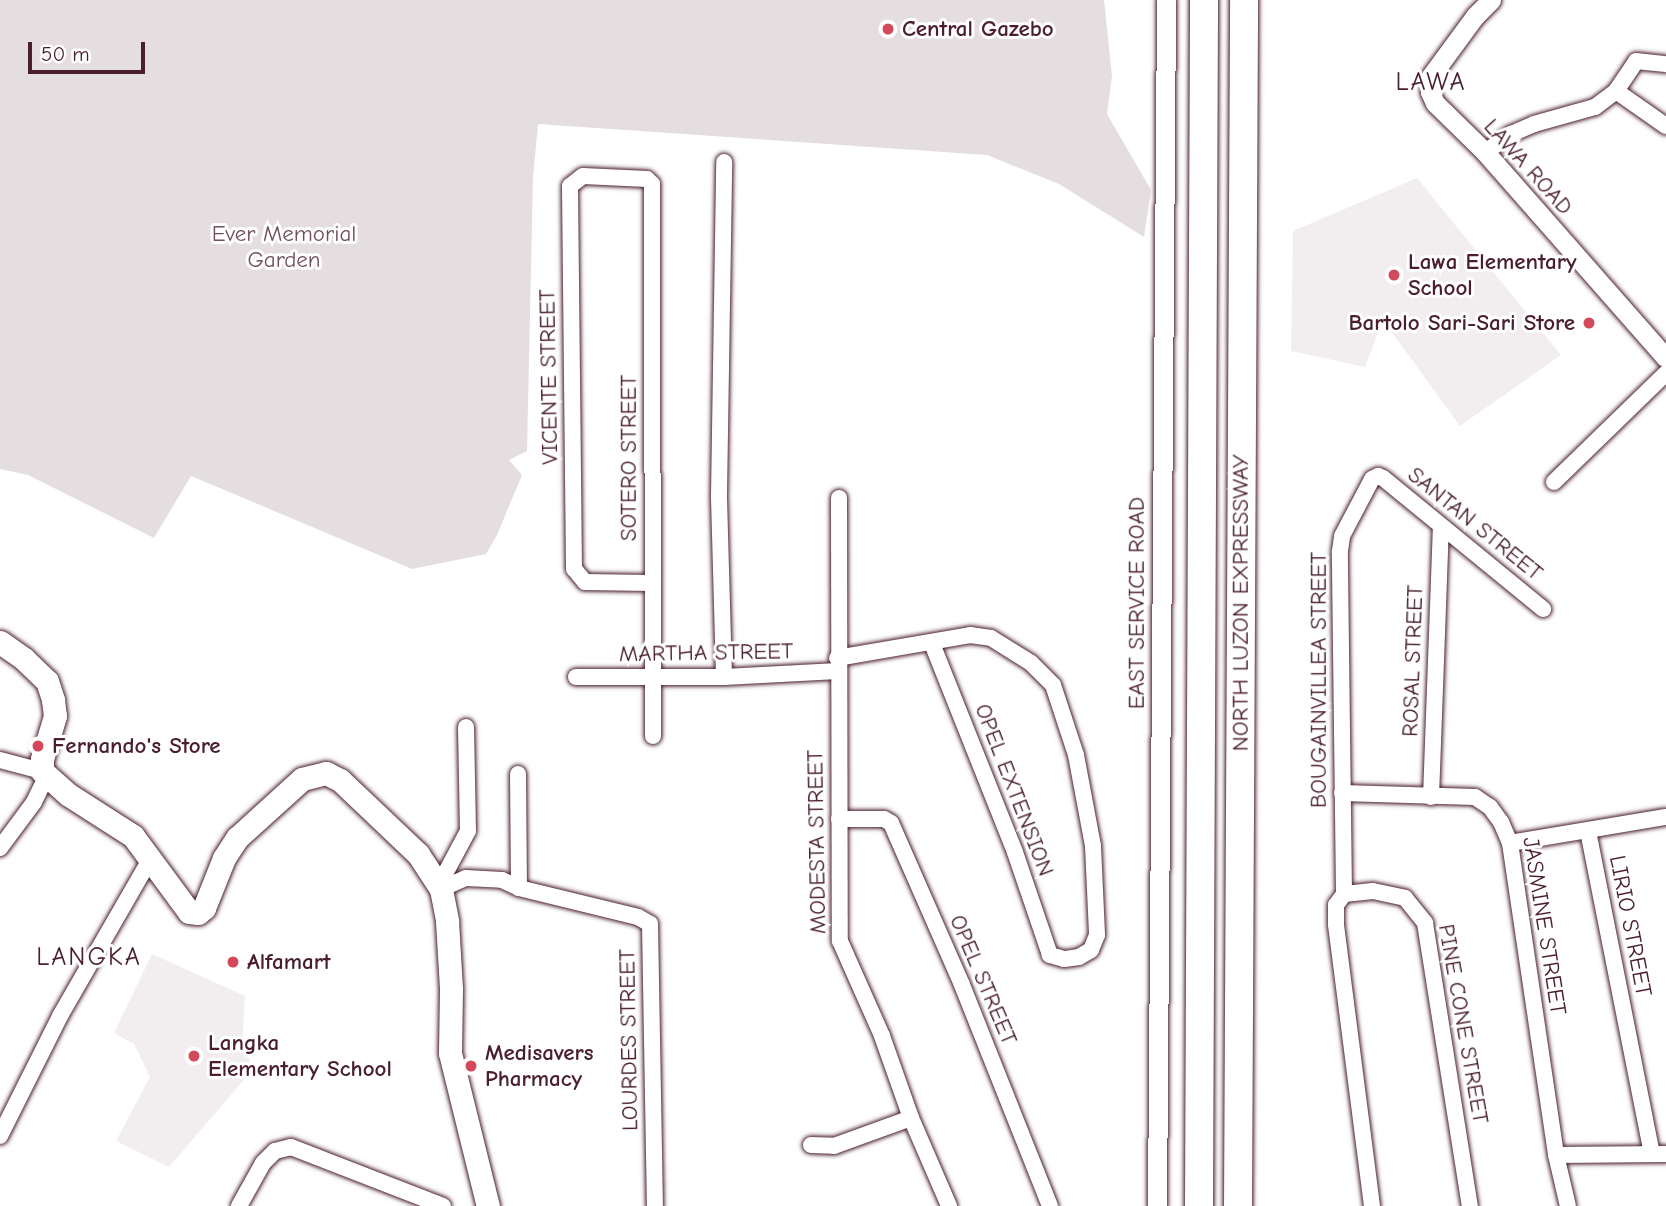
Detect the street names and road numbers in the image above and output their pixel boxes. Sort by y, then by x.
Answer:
street label: LAWA ROAD [1478,113,1578,221]
street label: VICENTE STREET [534,289,564,465]
street label: SOTERO STREET [615,375,643,541]
street label: NORTH LUZON EXPRESSWAY [1227,455,1255,751]
street label: SANTAN STREET [1402,461,1548,587]
street label: EAST SERVICE ROAD [1123,497,1151,709]
street label: BOUGAINVILLEA STREET [1305,552,1333,808]
street label: ROSAL STREET [1397,585,1429,737]
street label: MARTHA STREET [619,638,793,668]
street label: OPEL EXTENSION [968,700,1060,880]
street label: MODESTA STREET [802,750,832,934]
street label: JASMINE STREET [1516,835,1572,1017]
street label: LIRIO STREET [1603,853,1657,999]
street label: OPEL STREET [943,911,1023,1049]
street label: PINE CONE STREET [1432,922,1494,1126]
street label: LOURDES STREET [614,949,644,1131]

